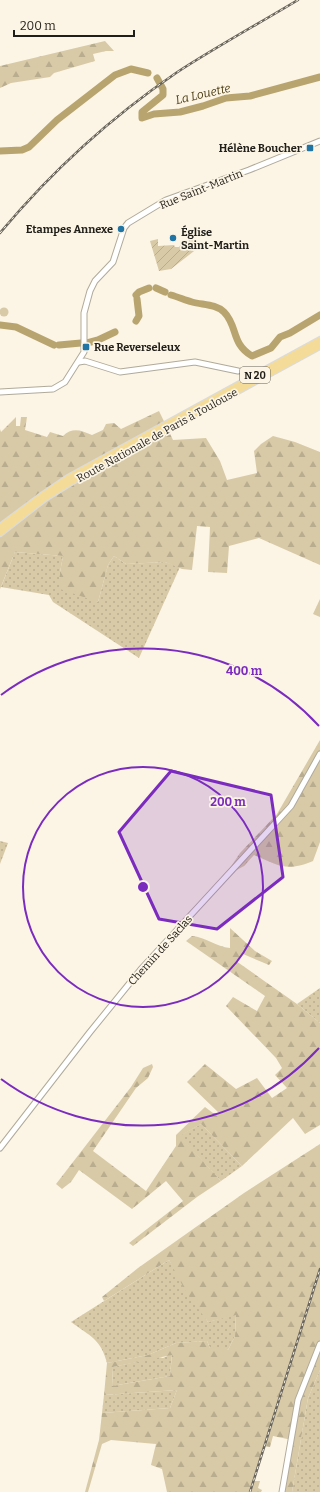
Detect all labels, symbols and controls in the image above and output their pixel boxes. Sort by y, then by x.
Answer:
scale bar [14,12,134,38]
text: 200 m [20,19,56,33]
water label: La Louette [174,81,232,107]
place label: Hélène Boucher [219,142,303,155]
marker: Hélène Boucher [305,143,315,153]
street label: Rue Saint-Martin [158,167,245,212]
place label: Etampes Annexe [26,223,113,236]
marker: Etampes Annexe [116,224,126,234]
place label: Église Saint-Martin [181,225,249,252]
marker: Église Saint-Martin [168,233,178,243]
place label: Rue Reverseleux [94,341,181,354]
marker: Rue Reverseleux [81,342,91,352]
road number: N 20 [240,367,270,383]
street label: Route Nationale de Paris à Toulouse [74,386,240,485]
text: 400 m [226,664,263,678]
text: 200 m [210,795,246,809]
centre of rings [136,880,150,894]
street label: Chemin de Saclas [126,913,195,988]

